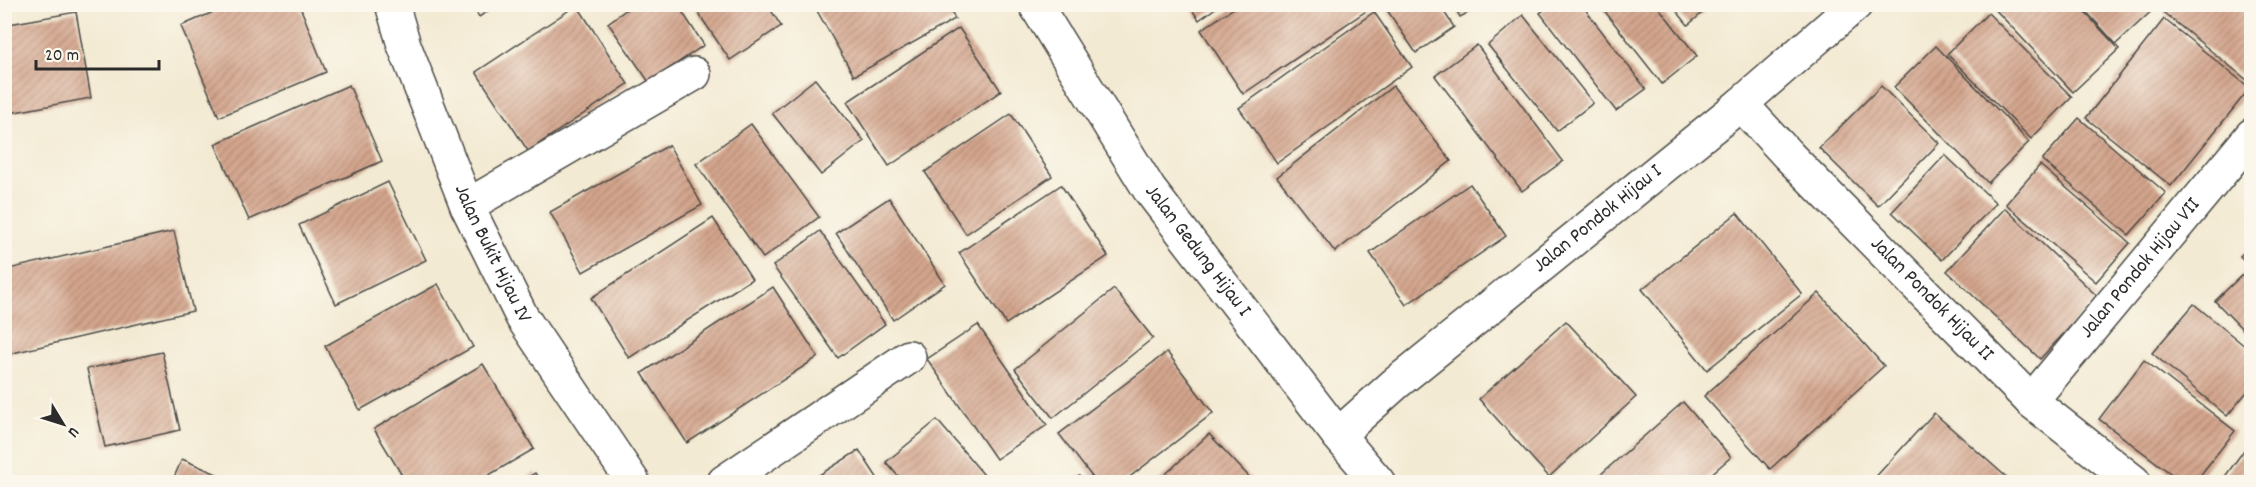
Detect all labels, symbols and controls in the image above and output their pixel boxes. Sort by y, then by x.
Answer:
scale bar [36,33,159,71]
text: 20 m [45,44,79,69]
street label: Jalan Pondok Hijau I [1527,158,1670,281]
street label: Jalan Gedung Hijau I [1136,179,1258,324]
street label: Jalan Bukit Hijau IV [445,181,538,331]
street label: Jalan Pondok Hijau VII [2073,191,2209,346]
street label: Jalan Pondok Hijau II [1862,231,2000,369]
north arrow [33,394,93,454]
text: U [61,422,84,442]

